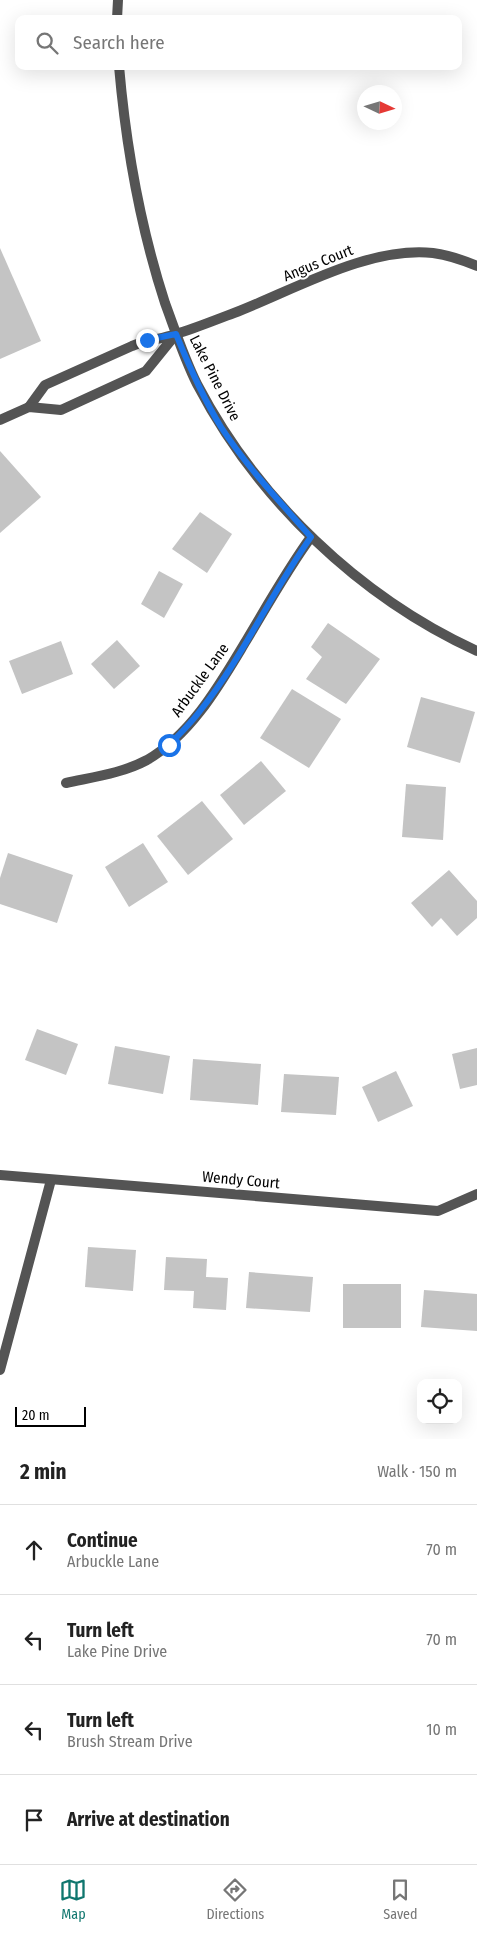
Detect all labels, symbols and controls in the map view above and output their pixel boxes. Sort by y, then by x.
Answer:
search box [15,15,462,70]
icon: search [33,29,61,57]
text: Search here [73,31,165,54]
north arrow [357,85,402,130]
street label: Angus Court [280,241,356,285]
route end [136,329,159,352]
street label: Lake Pine Drive [186,332,244,424]
street label: Arbuckle Lane [167,640,233,720]
route start [158,734,181,757]
street label: Wendy Court [201,1168,281,1192]
map controls [417,1379,462,1424]
button: locate [417,1379,462,1424]
scale bar [15,1404,86,1427]
text: 20 m [22,1407,50,1424]
text: 2 min [20,1459,67,1485]
text: Walk · 150 m [377,1462,457,1481]
text: Continue [67,1529,138,1552]
icon: ahead [20,1536,48,1564]
text: 70 m [426,1540,457,1559]
text: Arbuckle Lane [67,1552,159,1571]
text: Turn left [67,1619,134,1642]
icon: left [20,1626,48,1654]
text: 70 m [426,1630,457,1649]
text: Lake Pine Drive [67,1642,167,1661]
text: Turn left [67,1709,134,1732]
icon: left [20,1716,48,1744]
text: 10 m [426,1720,457,1739]
text: Brush Stream Drive [67,1732,193,1751]
icon: arrive [20,1806,48,1834]
text: Arrive at destination [67,1808,230,1831]
tab: Map [59,1876,87,1923]
tab: Directions [206,1876,264,1923]
tab: Saved [383,1876,418,1923]

